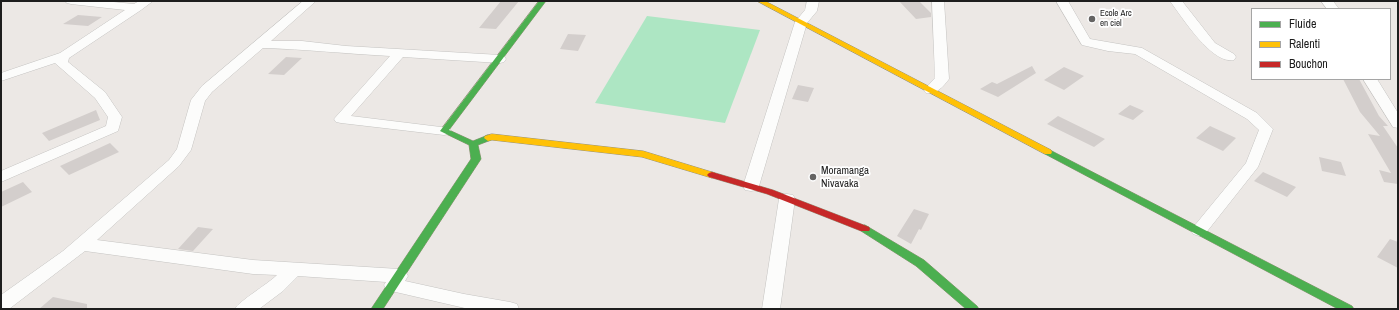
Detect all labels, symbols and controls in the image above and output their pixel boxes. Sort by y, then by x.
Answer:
legend [1251,8,1391,80]
place label: Ecole Arc en ciel [1100,9,1132,30]
marker: Ecole Arc en ciel [1087,14,1097,24]
text: Fluide [1289,16,1316,32]
text: Ralenti [1289,36,1320,52]
text: Bouchon [1289,56,1328,72]
place label: Moramanga Nivavaka [821,164,869,190]
marker: Moramanga Nivavaka [808,172,818,182]

